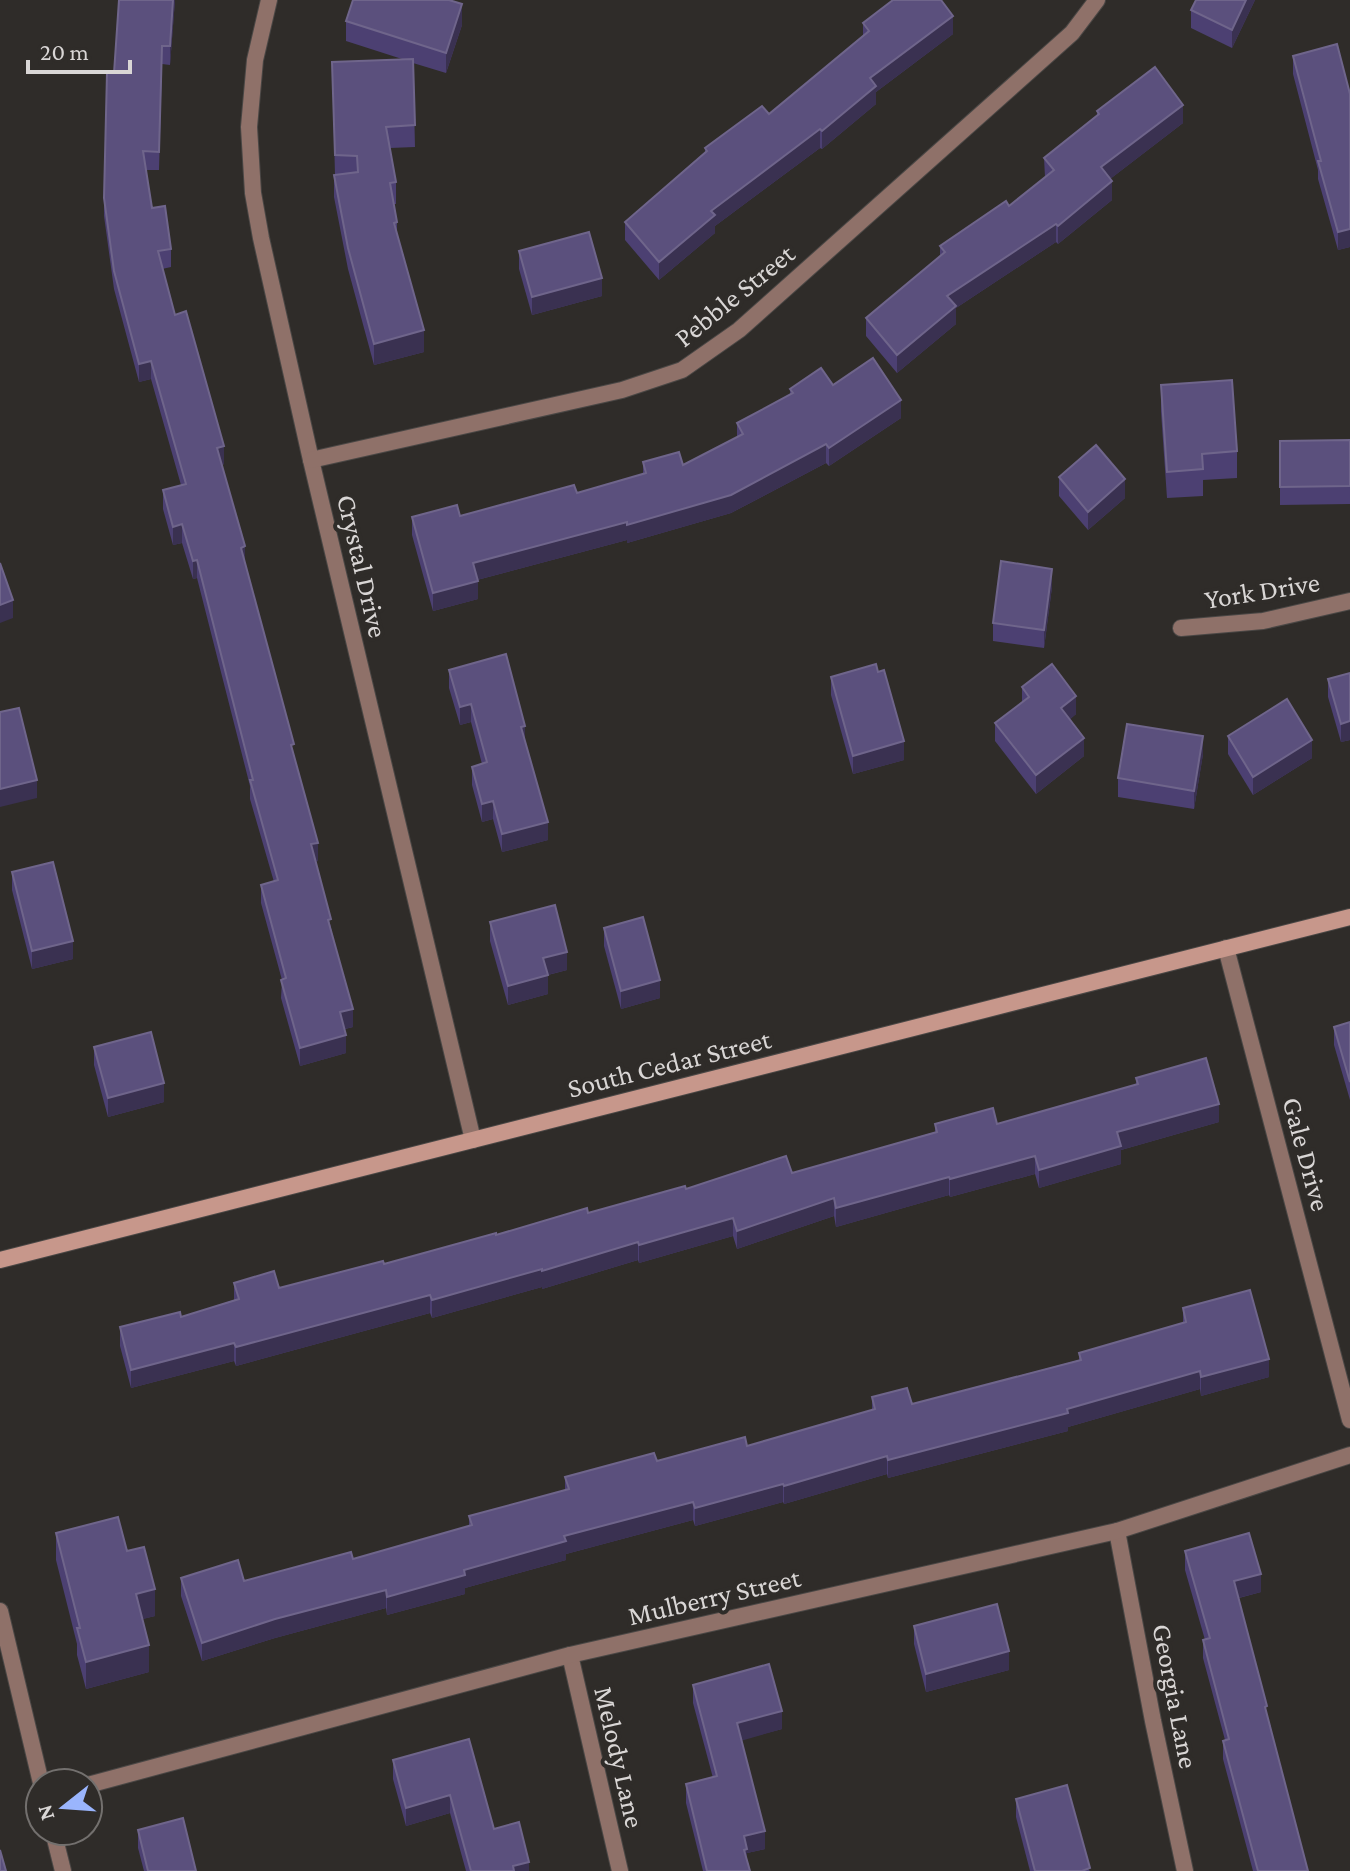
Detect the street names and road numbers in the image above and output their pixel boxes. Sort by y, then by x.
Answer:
street label: Pebble Street [668,237,801,353]
street label: Crystal Drive [331,492,394,641]
street label: York Drive [1202,566,1322,615]
street label: South Cedar Street [564,1023,775,1104]
street label: Gale Drive [1276,1094,1337,1214]
street label: Mulberry Street [625,1561,804,1631]
street label: Georgia Lane [1146,1621,1205,1771]
street label: Melody Lane [588,1683,651,1831]

